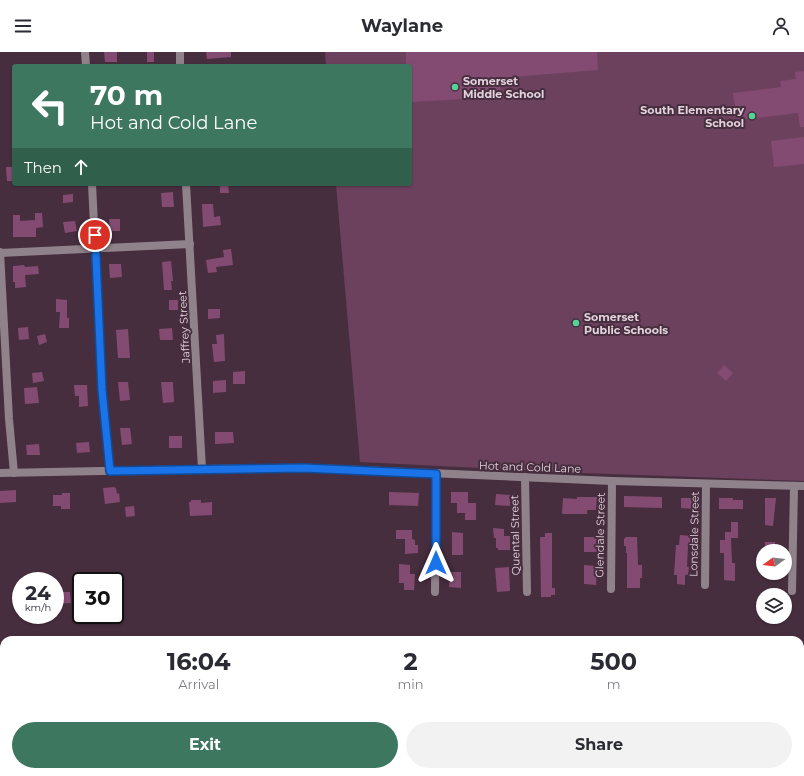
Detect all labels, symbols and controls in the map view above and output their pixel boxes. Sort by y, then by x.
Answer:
icon: menu [12,15,34,37]
text: Waylane [361,15,443,37]
icon: person [770,15,792,37]
place label: Somerset Middle School [463,74,544,101]
text: 70 m [90,78,163,112]
icon: left [24,80,76,132]
marker: Somerset Middle School [450,82,460,92]
place label: South Elementary School [640,103,744,130]
marker: South Elementary School [747,111,757,121]
text: Hot and Cold Lane [90,112,257,134]
icon: ahead [70,156,92,178]
text: Then [24,158,62,177]
pin [78,218,112,252]
icon: arrive [84,224,106,246]
street label: Jaffrey Street [175,290,193,365]
place label: Somerset Public Schools [584,310,668,337]
marker: Somerset Public Schools [571,318,581,328]
street label: Hot and Cold Lane [479,458,582,476]
street label: Lonsdale Street [686,490,702,577]
street label: Glendale Street [592,492,608,578]
street label: Quental Street [507,494,523,575]
position arrow [415,542,457,584]
north arrow [756,544,792,580]
map controls [756,544,792,624]
speed limit sign: 30 [72,572,124,624]
text: 24 [25,581,51,605]
button: layers [756,588,792,624]
text: km/h [25,601,51,614]
text: 16:04 [167,647,231,676]
text: 2 [403,647,418,676]
text: 500 [590,647,637,676]
text: Arrival [178,676,219,692]
text: min [397,676,424,692]
text: m [607,676,621,692]
button: Exit [12,722,398,768]
button: Share [406,722,792,768]

